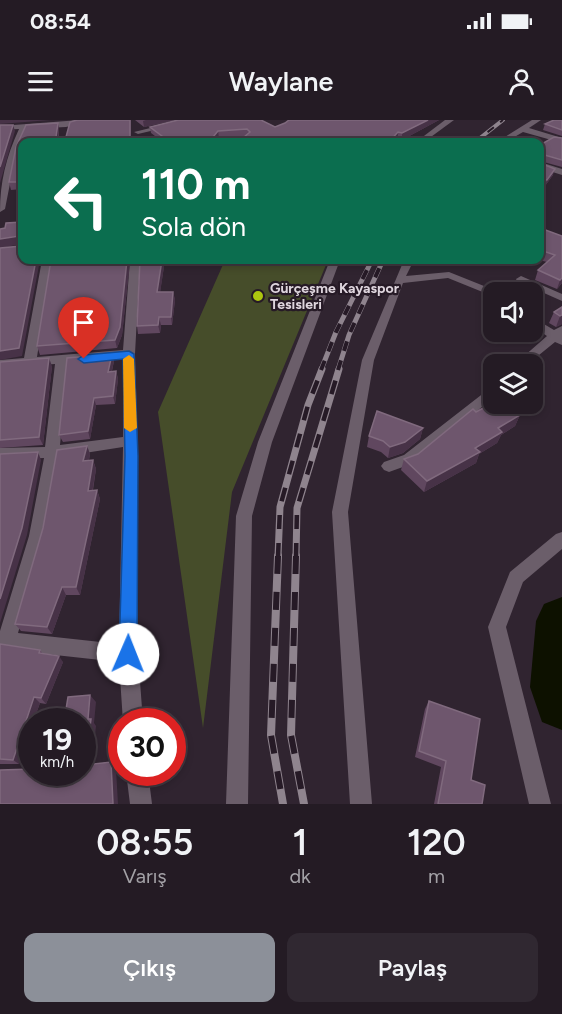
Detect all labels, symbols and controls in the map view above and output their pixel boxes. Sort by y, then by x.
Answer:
text: 08:54 [30,8,91,35]
icon: menu [24,65,57,98]
text: Waylane [229,65,333,98]
icon: person [505,65,538,98]
text: 110 m [141,159,250,210]
icon: left [42,162,120,240]
text: Sola dön [141,210,246,243]
place label: Gürçeşme Kayaspor Tesisleri [270,280,400,313]
map controls [483,282,543,414]
button: sound [483,282,543,342]
marker: Gürçeşme Kayaspor Tesisleri [251,289,265,303]
pin [58,297,109,359]
icon: arrive [67,306,100,339]
button: layers [483,354,543,414]
position arrow [96,622,160,686]
speed limit sign: 30 [108,708,186,786]
text: 19 [42,721,72,758]
text: km/h [40,753,74,771]
text: 08:55 [96,821,193,864]
text: 1 [293,821,308,864]
text: 120 [407,821,466,864]
text: Varış [123,864,167,888]
text: dk [289,864,311,888]
text: m [428,864,445,888]
button: Çıkış [24,933,275,1002]
button: Paylaş [287,933,538,1002]

